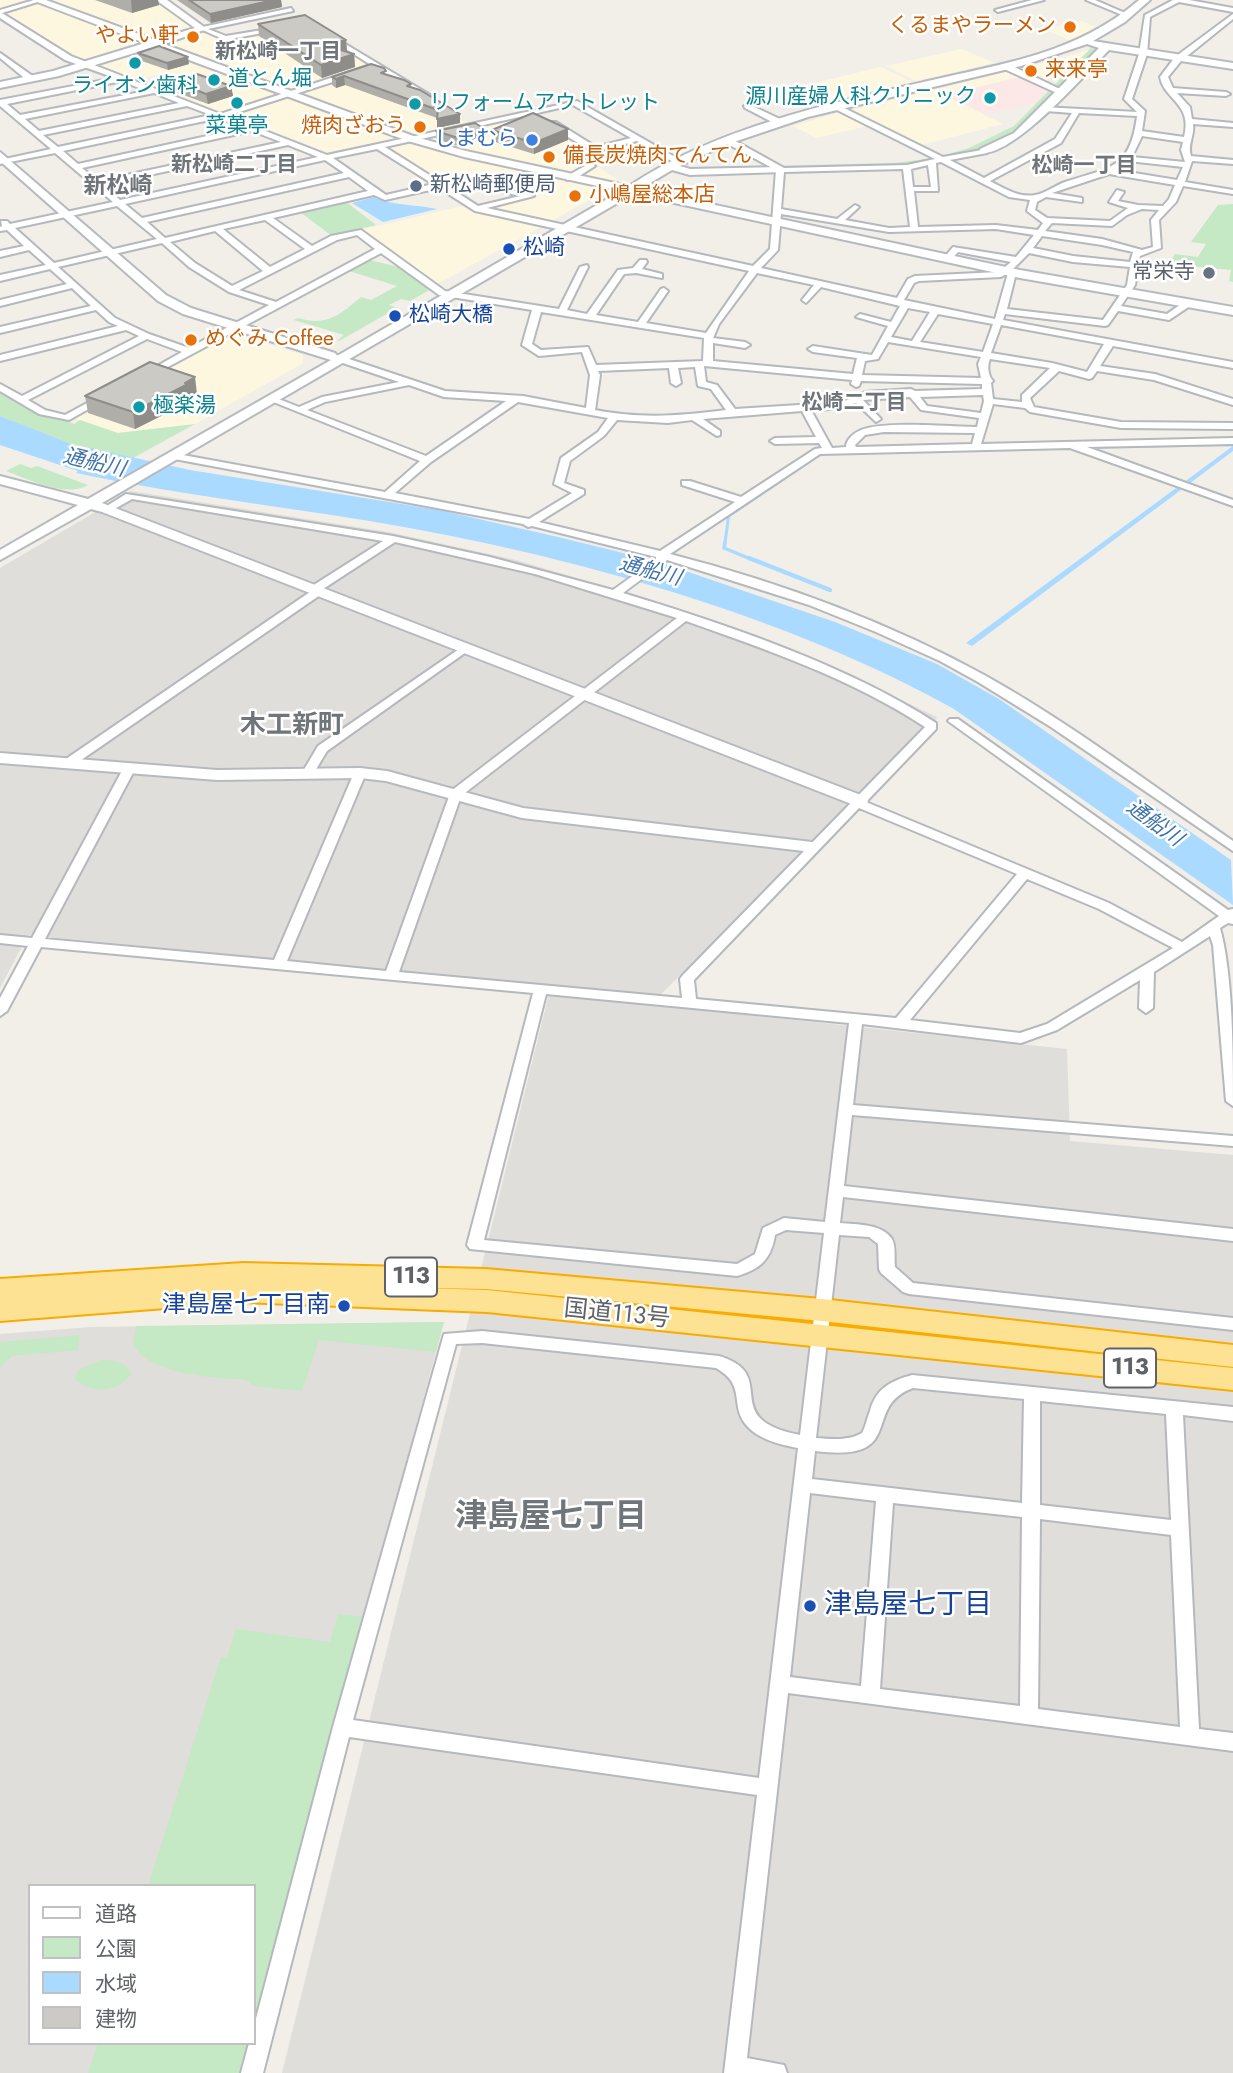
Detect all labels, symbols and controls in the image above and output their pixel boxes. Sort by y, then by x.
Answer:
place label: くるまやラーメン [888,14,1056,40]
marker: くるまやラーメン [1062,19,1078,35]
place label: やよい軒 [95,24,179,50]
marker: やよい軒 [185,29,201,45]
district label: 新松崎一丁目 [215,40,341,66]
marker: ライオン歯科 [127,55,143,71]
place label: 来来亭 [1045,58,1108,84]
marker: 来来亭 [1023,63,1039,79]
place label: 道とん堀 [228,67,312,93]
marker: 道とん堀 [206,72,222,88]
place label: ライオン歯科 [72,74,198,100]
place label: 源川産婦人科クリニック [745,85,976,111]
marker: 源川産婦人科クリニック [982,90,998,106]
place label: リフォームアウトレット [429,91,660,117]
marker: 菜菓亭 [229,95,245,111]
marker: リフォームアウトレット [407,96,423,112]
place label: 菜菓亭 [206,114,268,140]
place label: 焼肉ざおう [301,114,406,140]
marker: 焼肉ざおう [412,119,428,135]
place label: しまむら [434,127,518,153]
marker: しまむら [524,132,540,148]
place label: 備長炭焼肉てんてん [563,144,752,170]
marker: 備長炭焼肉てんてん [541,149,557,165]
district label: 新松崎二丁目 [171,153,297,179]
district label: 松崎一丁目 [1032,154,1136,180]
district label: 新松崎 [84,173,152,201]
place label: 新松崎郵便局 [430,173,556,199]
marker: 新松崎郵便局 [408,178,424,194]
place label: 小嶋屋総本店 [589,183,715,209]
marker: 小嶋屋総本店 [567,188,583,204]
place label: 松崎 [523,236,565,262]
marker: 松崎 [501,241,517,257]
place label: 常栄寺 [1132,260,1195,286]
marker: 常栄寺 [1201,265,1217,281]
place label: 松崎大橋 [409,303,493,329]
marker: 松崎大橋 [387,308,403,324]
place label: めぐみ Coffee [205,327,334,353]
marker: めぐみ Coffee [183,332,199,348]
district label: 松崎二丁目 [802,391,906,417]
place label: 極楽湯 [153,394,216,420]
marker: 極楽湯 [131,399,147,415]
water label: 通船川 [60,445,128,483]
water label: 通船川 [616,552,684,592]
district label: 木工新町 [240,711,344,743]
water label: 通船川 [1121,795,1187,853]
road number: 113 [385,1258,437,1296]
place label: 津島屋七丁目南 [162,1292,330,1320]
street label: 国道113号 [562,1295,672,1335]
marker: 津島屋七丁目南 [336,1298,352,1314]
road number: 113 [1104,1348,1156,1387]
district label: 津島屋七丁目 [455,1499,647,1537]
place label: 津島屋七丁目 [824,1589,992,1623]
marker: 津島屋七丁目 [802,1598,818,1614]
legend [28,1884,256,2045]
text: 道路 [95,1899,137,1929]
text: 公園 [95,1934,137,1964]
text: 水域 [95,1969,137,1999]
text: 建物 [95,2004,137,2034]

